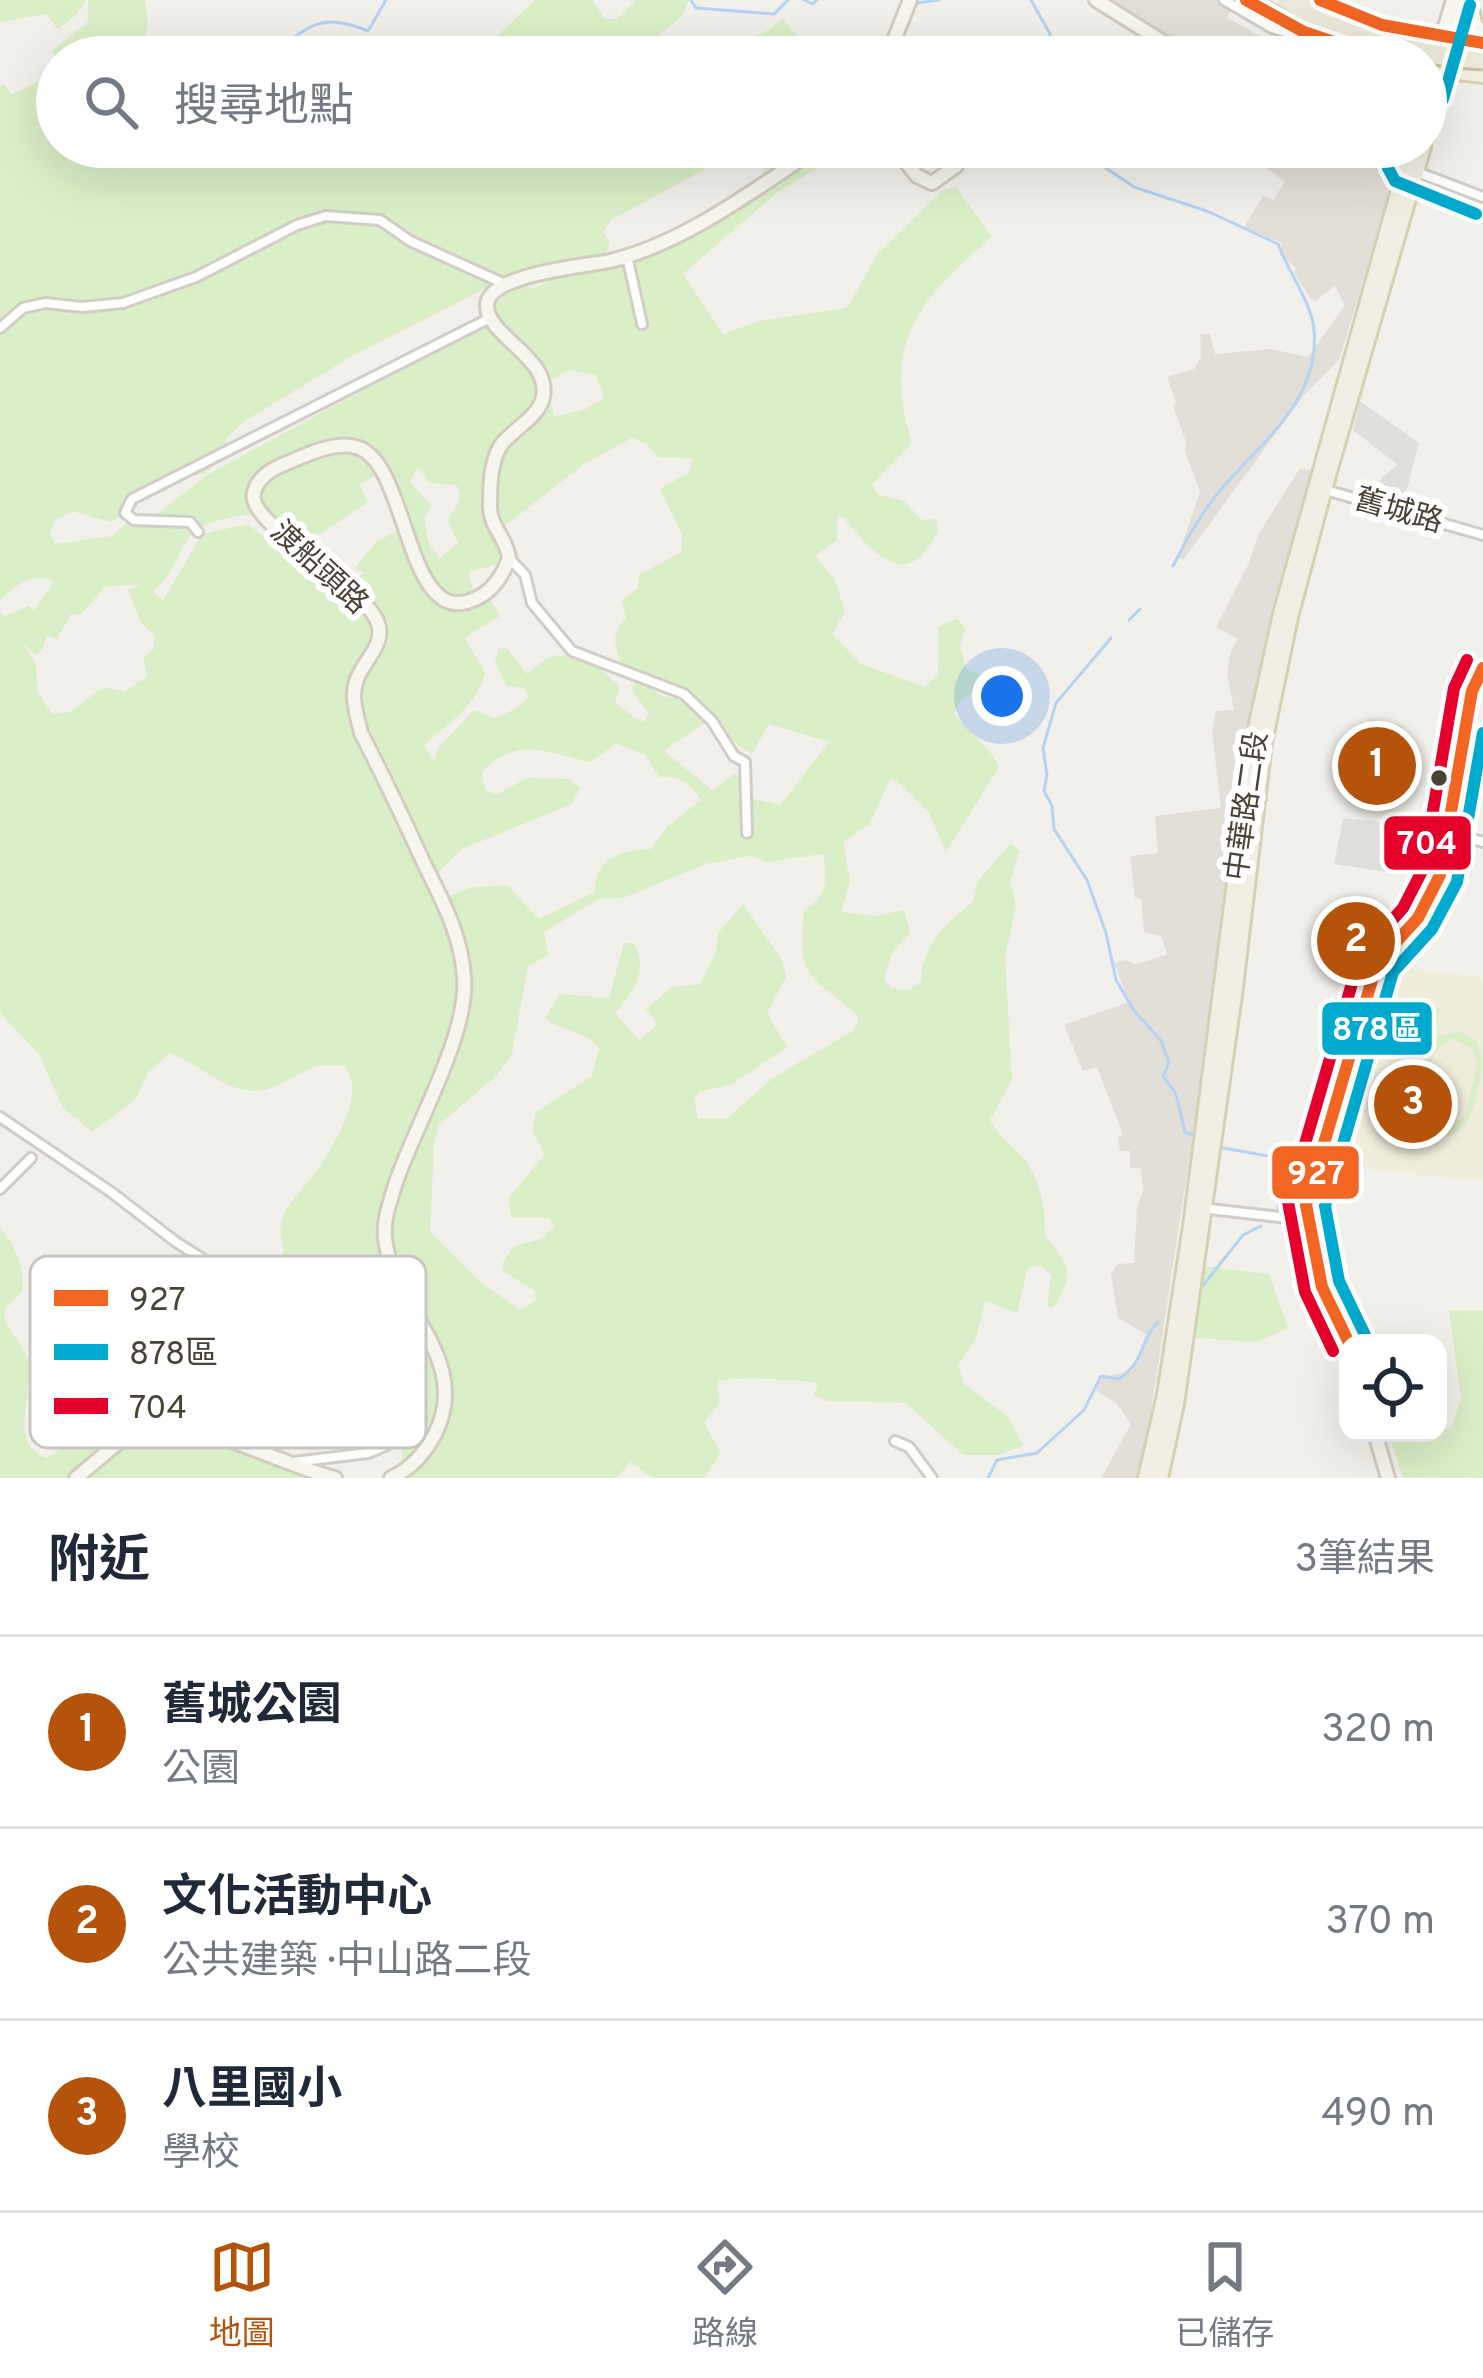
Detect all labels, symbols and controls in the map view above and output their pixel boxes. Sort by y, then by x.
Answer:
search box [36,36,1447,168]
icon: search [78,69,144,135]
text: 搜尋地點 [174,80,354,137]
street label: 舊城路 [1350,482,1447,543]
street label: 渡船頭路 [262,514,375,623]
your location [972,666,1032,726]
pin: 1 [1338,721,1416,811]
street label: 中華路二段 [1220,730,1277,883]
unlabelled marker [1428,767,1450,789]
line badge: 704 [1382,814,1473,872]
text: 704 [1397,825,1457,867]
pin: 2 [1317,896,1395,986]
line badge: 878區 [1320,1000,1434,1057]
text: 878區 [1332,1011,1422,1053]
pin: 3 [1374,1059,1452,1149]
line badge: 927 [1270,1144,1361,1201]
text: 927 [1287,1155,1345,1197]
legend [30,1256,426,1448]
text: 927 [129,1281,186,1323]
map controls [1339,1334,1447,1442]
button: locate [1339,1334,1447,1442]
text: 878區 [129,1335,218,1377]
text: 704 [129,1389,187,1431]
text: 附近 [48,1531,150,1596]
text: 3筆結果 [1295,1537,1435,1586]
text: 舊城公園 [162,1679,342,1736]
text: 1 [79,1707,95,1756]
text: 320 m [1321,1707,1435,1756]
text: 公園 [162,1747,240,1796]
text: 文化活動中心 [162,1871,432,1928]
text: 2 [75,1899,99,1948]
text: 370 m [1325,1899,1435,1948]
text: 公共建築 · 中山路二段 [162,1939,531,1988]
text: 八里國小 [162,2063,342,2120]
text: 3 [75,2091,99,2140]
text: 490 m [1321,2091,1435,2140]
text: 學校 [162,2131,240,2180]
tab: 地圖 [209,2234,275,2357]
tab: 路線 [692,2234,758,2357]
tab: 已儲存 [1175,2234,1274,2357]

